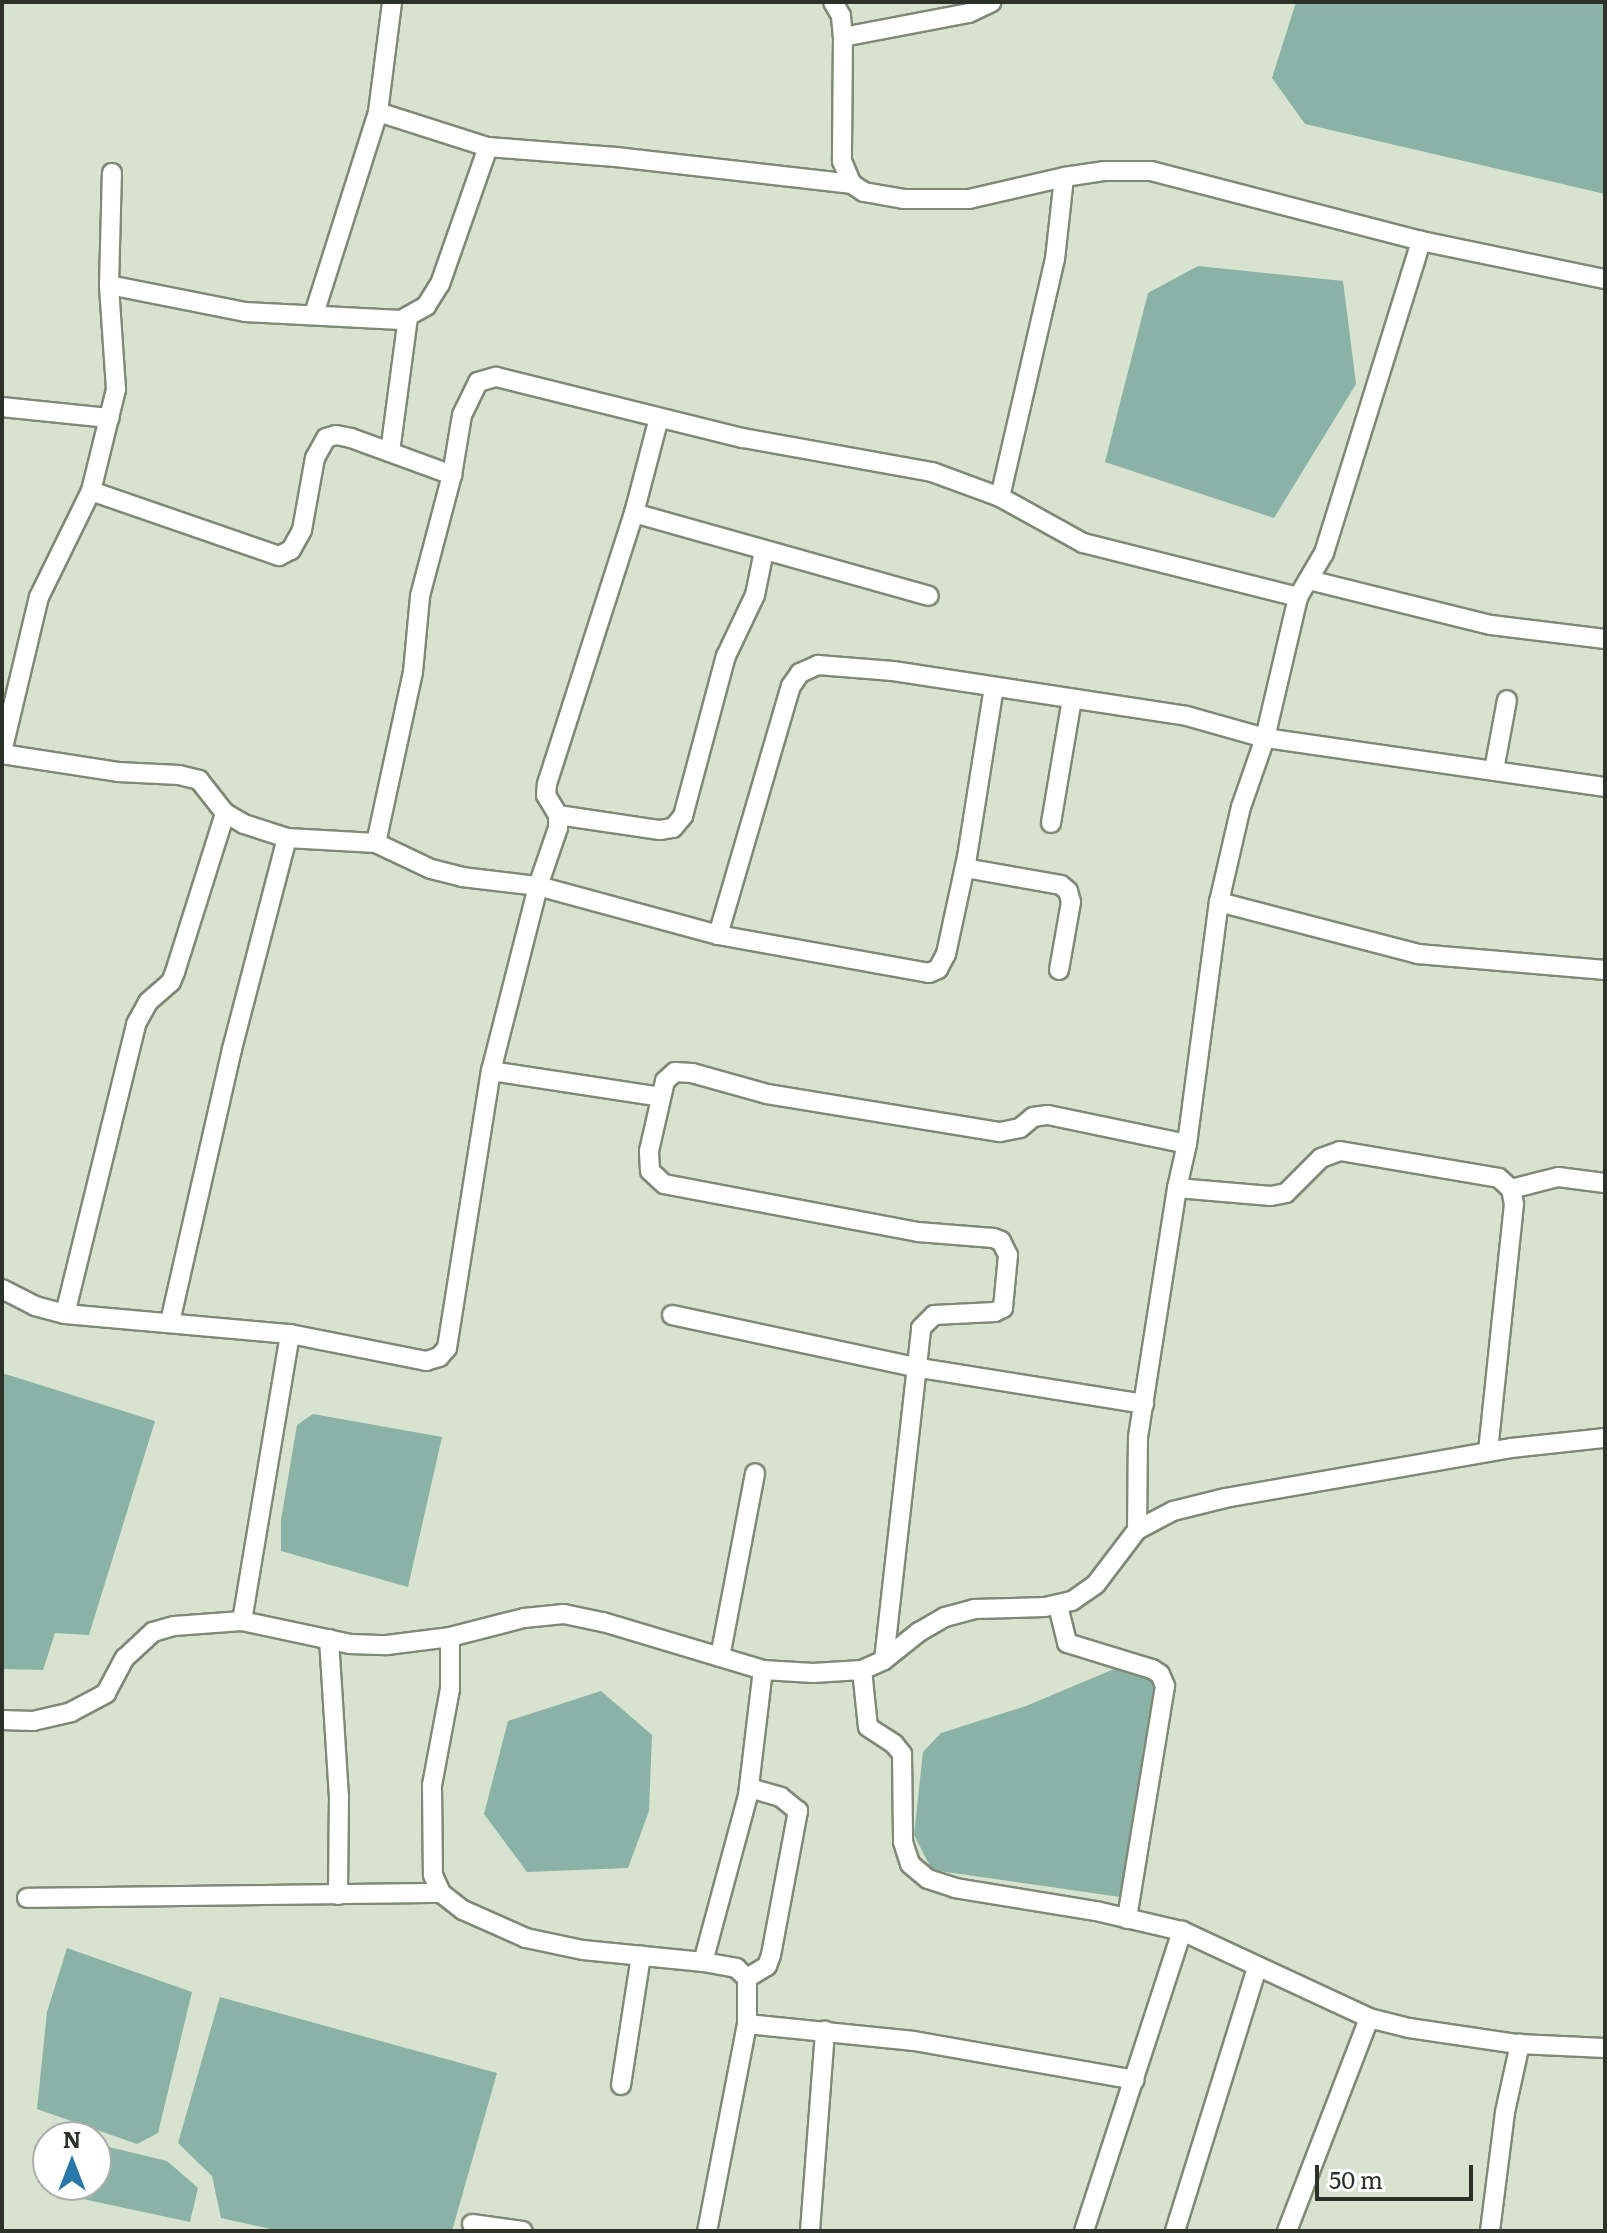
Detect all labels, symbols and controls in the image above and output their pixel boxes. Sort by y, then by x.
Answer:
north arrow [32,2121,112,2201]
text: N [63,2122,81,2155]
scale bar [1319,2149,1477,2199]
text: 50 m [1329,2161,1383,2196]

